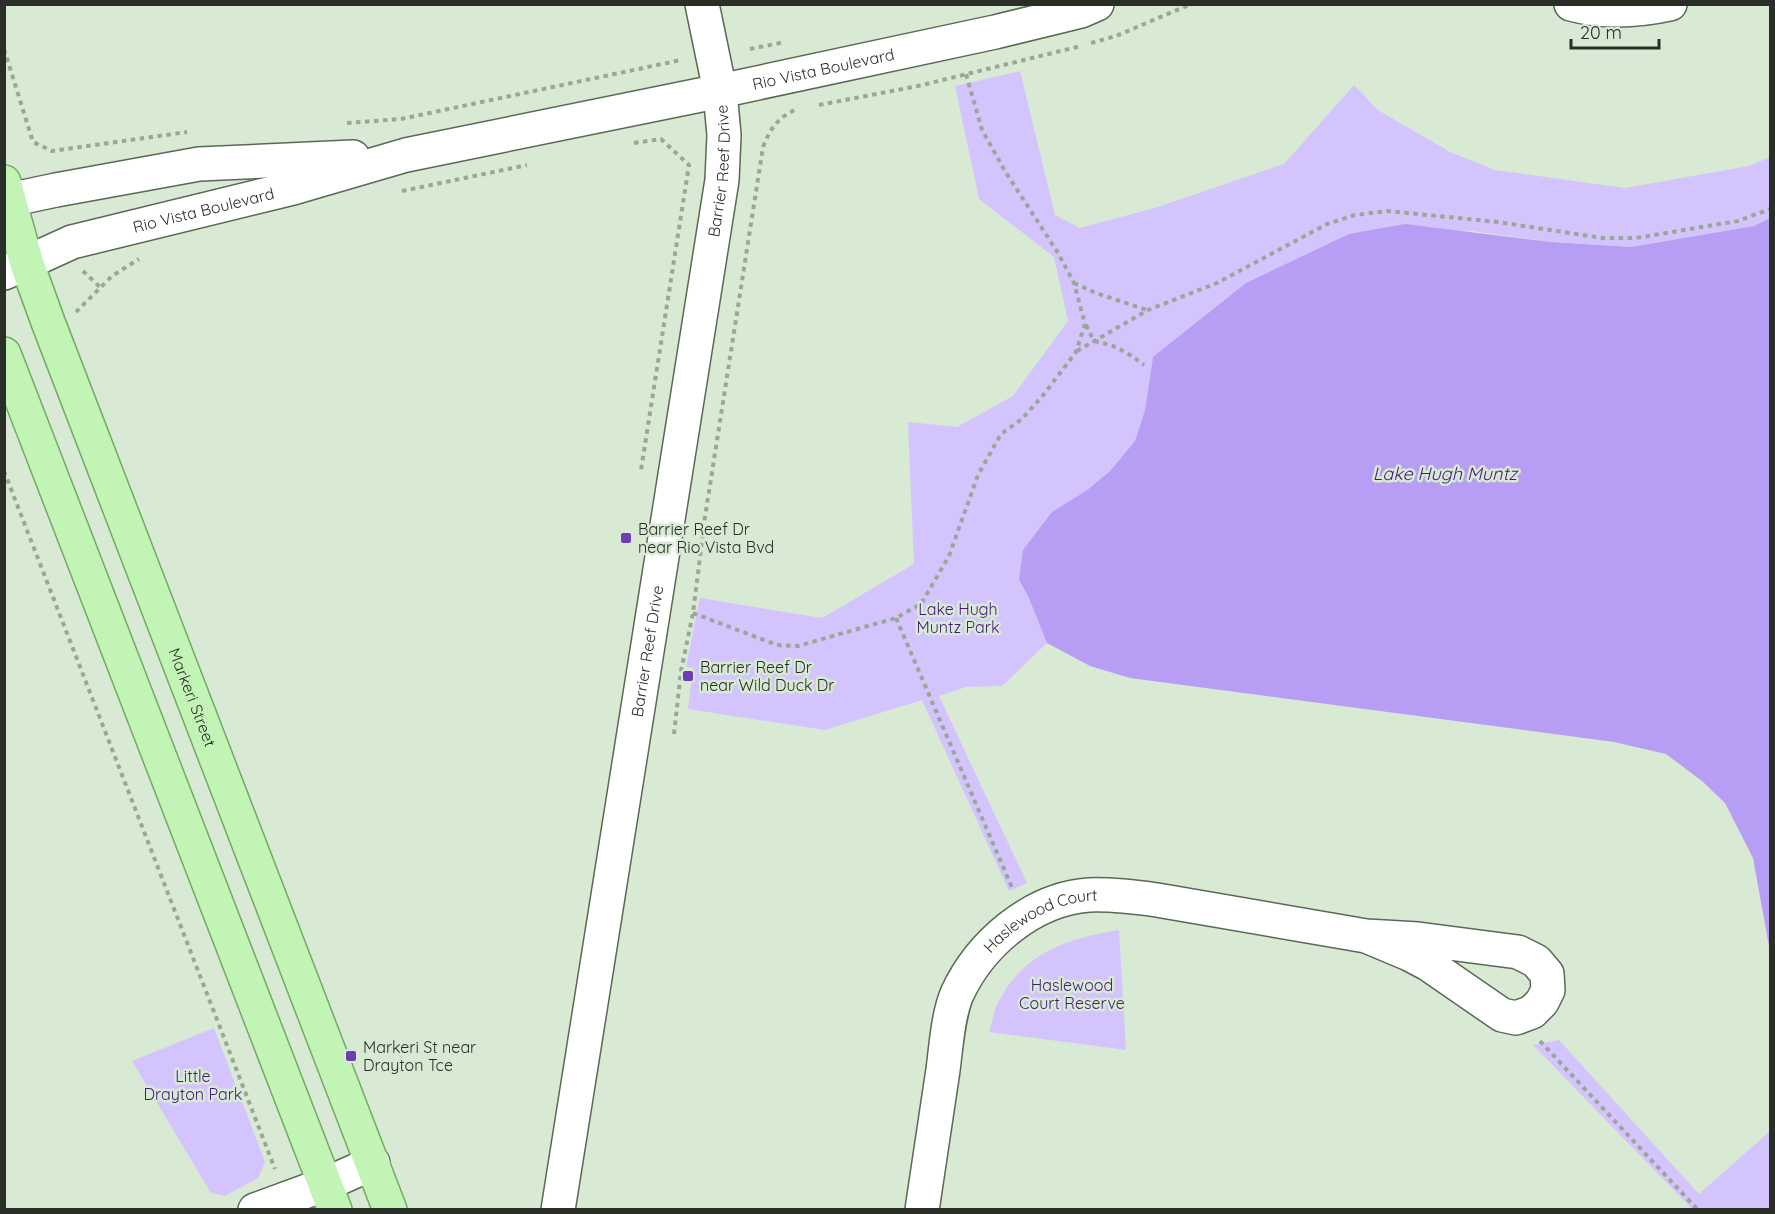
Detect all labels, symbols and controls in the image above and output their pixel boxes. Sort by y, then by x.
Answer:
scale bar [1571,12,1660,50]
text: 20 m [1580,21,1622,44]
street label: Rio Vista Boulevard [750,44,896,94]
street label: Barrier Reef Drive [703,104,734,238]
street label: Rio Vista Boulevard [131,183,276,237]
water label: Lake Hugh Muntz [1373,462,1520,485]
place label: Barrier Reef Dr near Rio Vista Bvd [638,519,774,557]
marker: Barrier Reef Dr near Rio Vista Bvd [619,531,633,545]
street label: Barrier Reef Drive [627,584,667,718]
park label: Lake Hugh Muntz Park [917,599,999,637]
street label: Markeri Street [164,645,221,749]
place label: Barrier Reef Dr near Wild Duck Dr [700,657,835,695]
marker: Barrier Reef Dr near Wild Duck Dr [681,669,695,683]
street label: Haslewood Court [979,885,1097,957]
park label: Haslewood Court Reserve [1019,975,1125,1013]
place label: Markeri St near Drayton Tce [363,1037,476,1075]
marker: Markeri St near Drayton Tce [344,1049,358,1063]
park label: Little Drayton Park [144,1066,242,1104]

